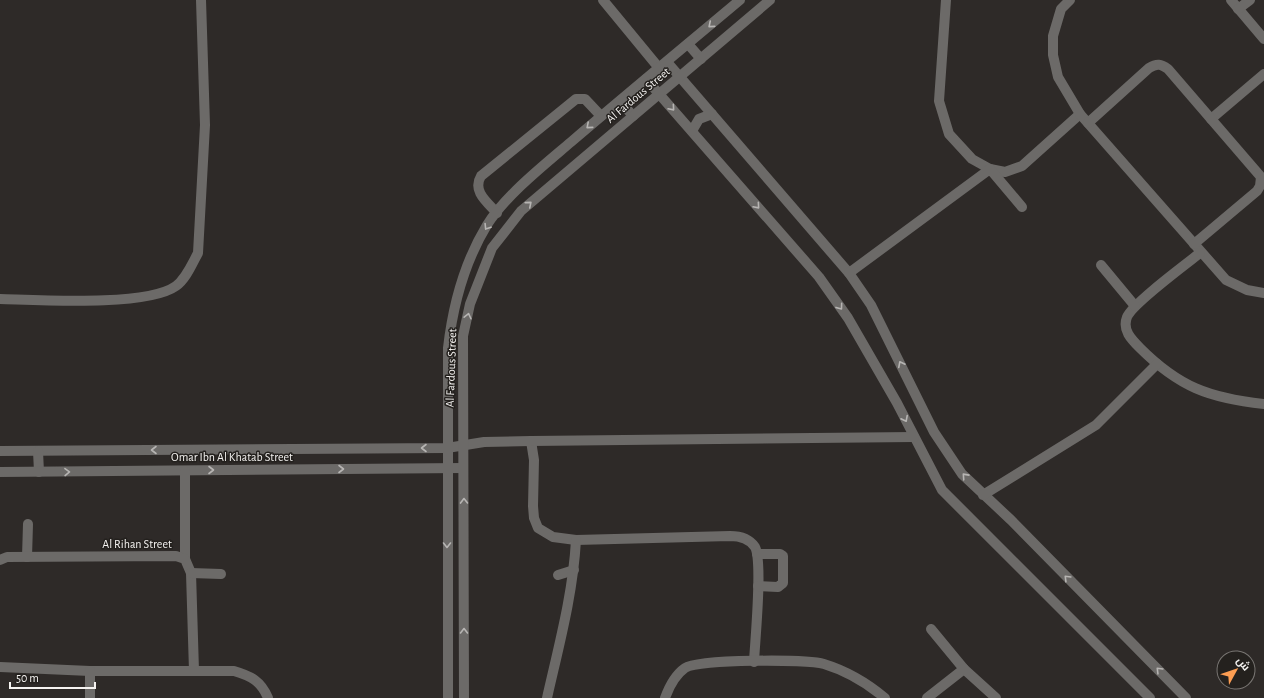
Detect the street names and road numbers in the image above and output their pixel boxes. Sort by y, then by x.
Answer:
street label: Al Fardous Street [604,65,672,125]
street label: Al Fardous Street [444,328,458,408]
street label: Omar Ibn Al Khatab Street [171,451,293,463]
street label: Al Rihan Street [102,538,172,550]

